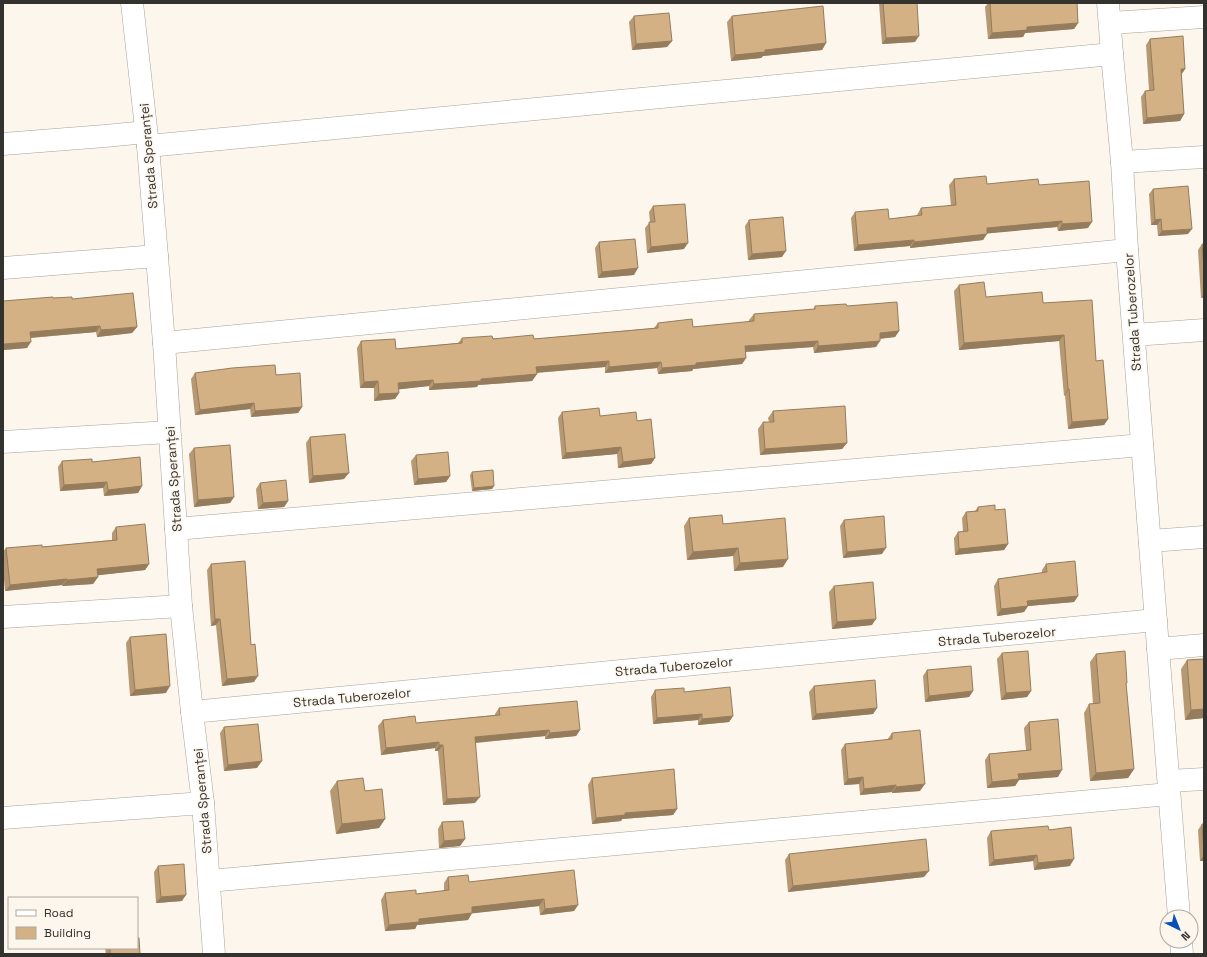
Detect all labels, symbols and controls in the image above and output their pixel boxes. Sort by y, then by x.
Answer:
street label: Strada Speranței [135,103,162,209]
street label: Strada Tuberozelor [1120,252,1145,372]
street label: Strada Speranței [161,426,186,532]
street label: Strada Tuberozelor [937,623,1057,650]
street label: Strada Tuberozelor [614,653,734,680]
street label: Strada Tuberozelor [292,684,412,711]
street label: Strada Speranței [189,748,216,854]
legend [8,897,138,949]
text: Road [44,905,73,921]
north arrow [1159,909,1199,949]
text: Building [44,925,91,941]
text: N [1178,929,1193,944]

